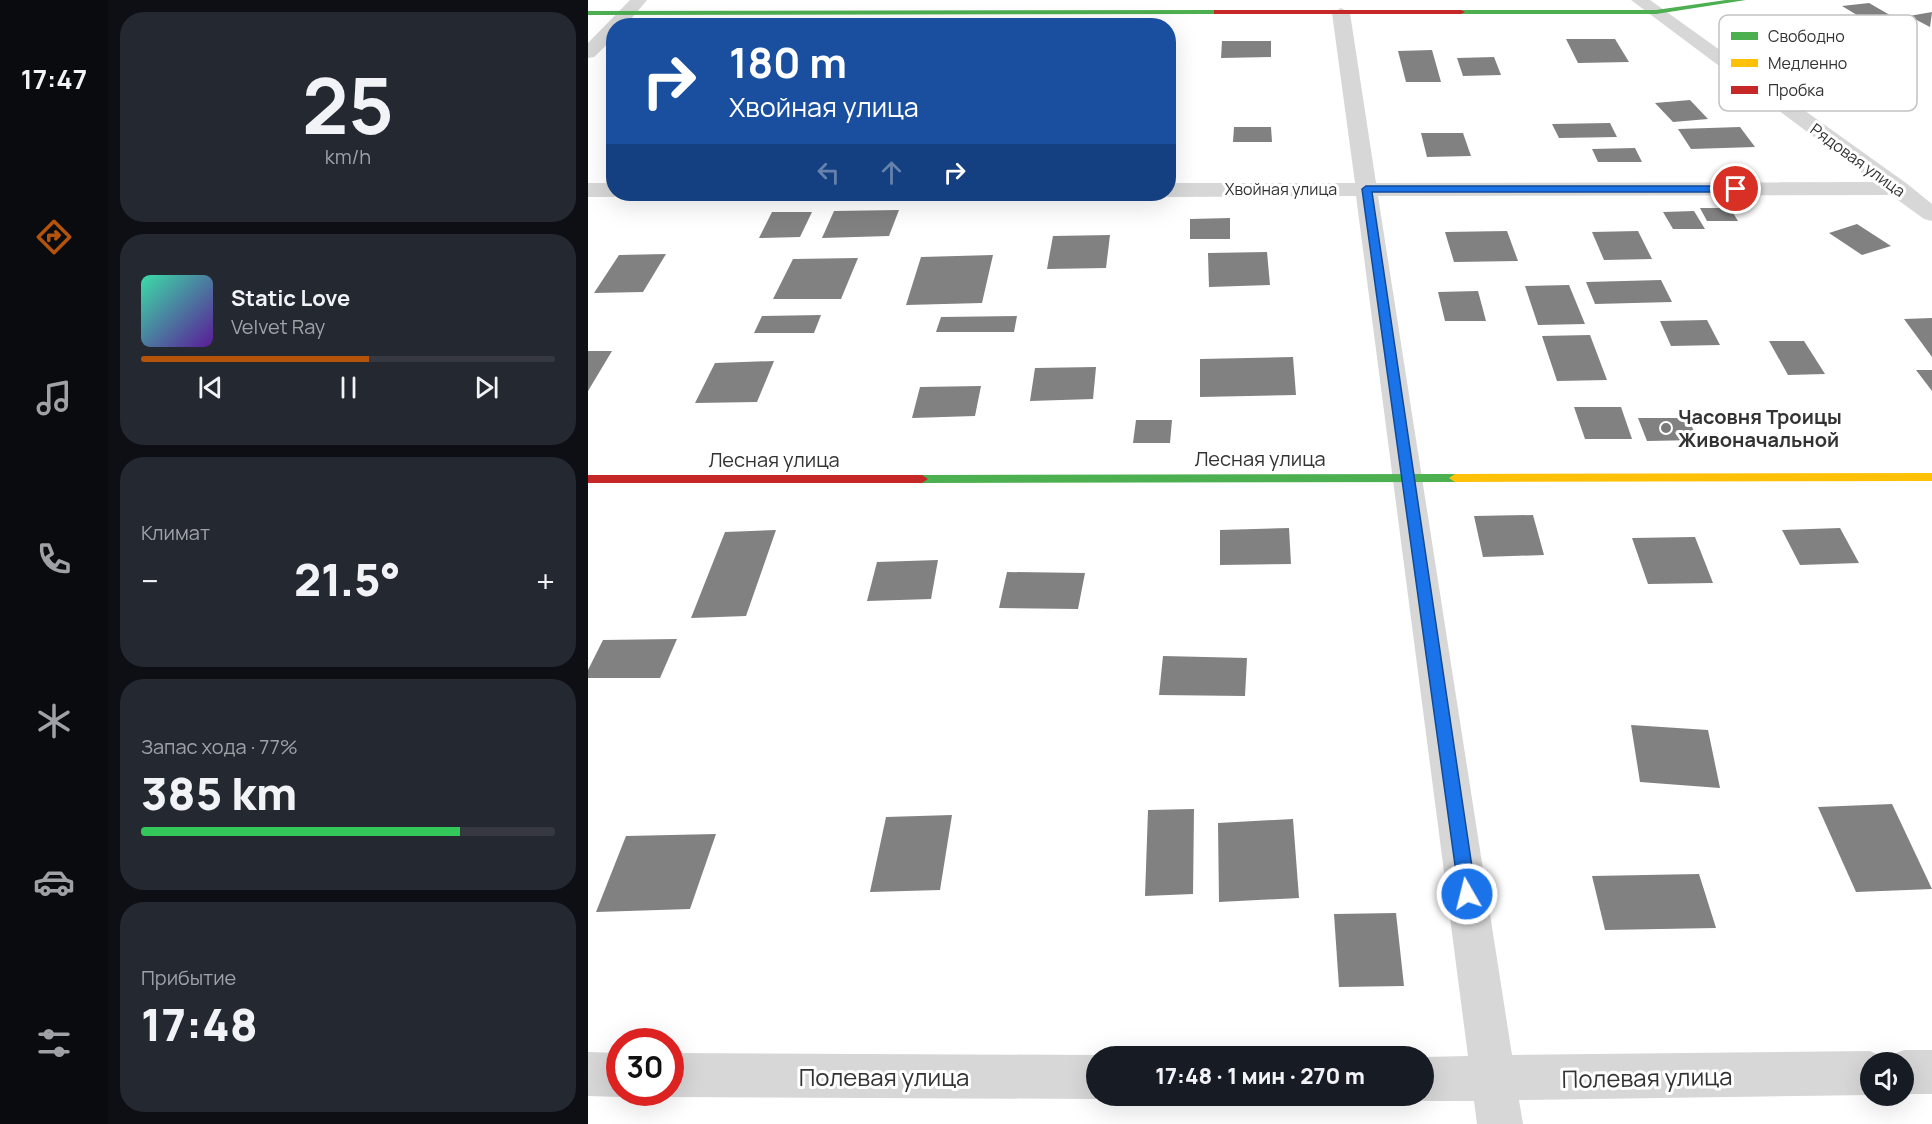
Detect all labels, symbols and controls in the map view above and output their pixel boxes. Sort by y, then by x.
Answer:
legend [1719,15,1917,111]
text: Свободно [1768,25,1845,47]
text: 180 m [729,33,847,91]
icon: right [630,42,708,120]
text: 25 [302,51,394,157]
text: Медленно [1768,52,1847,74]
text: 17:47 [21,60,87,97]
text: Пробка [1768,79,1824,101]
text: Хвойная улица [729,88,919,125]
street label: Рядовая улица [1806,118,1910,202]
text: km/h [325,143,371,170]
icon: left [812,156,845,189]
icon: ahead [875,156,908,189]
icon: right [938,156,971,189]
pin [1710,163,1761,214]
icon: arrive [1719,172,1752,205]
street label: Хвойная улица [1225,178,1337,200]
icon: directions [33,216,75,258]
text: Static Love [231,283,350,313]
text: Velvet Ray [231,313,325,340]
icon: previous [194,371,227,404]
icon: pause [332,371,365,404]
icon: next [470,371,503,404]
icon: music [33,377,75,419]
place label: Часовня Троицы Живоначальной [1678,403,1842,453]
marker: Часовня Троицы Живоначальной [1659,421,1673,435]
street label: Лесная улица [1194,445,1326,472]
street label: Лесная улица [708,446,840,473]
text: Климат [141,519,210,546]
icon: phone [33,538,75,580]
text: 21.5° [294,548,401,610]
text: − [141,558,159,603]
text: + [536,558,555,603]
icon: climate [33,700,75,742]
text: Запас хода · 77% [141,733,298,760]
text: 385 km [141,762,297,824]
icon: car [33,861,75,903]
position arrow [1435,862,1499,926]
text: Прибытие [141,964,236,991]
text: 17:48 [141,993,258,1055]
icon: filters [33,1022,75,1064]
speed limit sign: 30 [606,1028,684,1106]
map controls [1860,1052,1914,1106]
button: sound [1860,1052,1914,1106]
street label: Полевая улица [1561,1059,1733,1095]
street label: Полевая улица [799,1060,969,1093]
text: 17:48 · 1 мин · 270 m [1155,1061,1365,1091]

